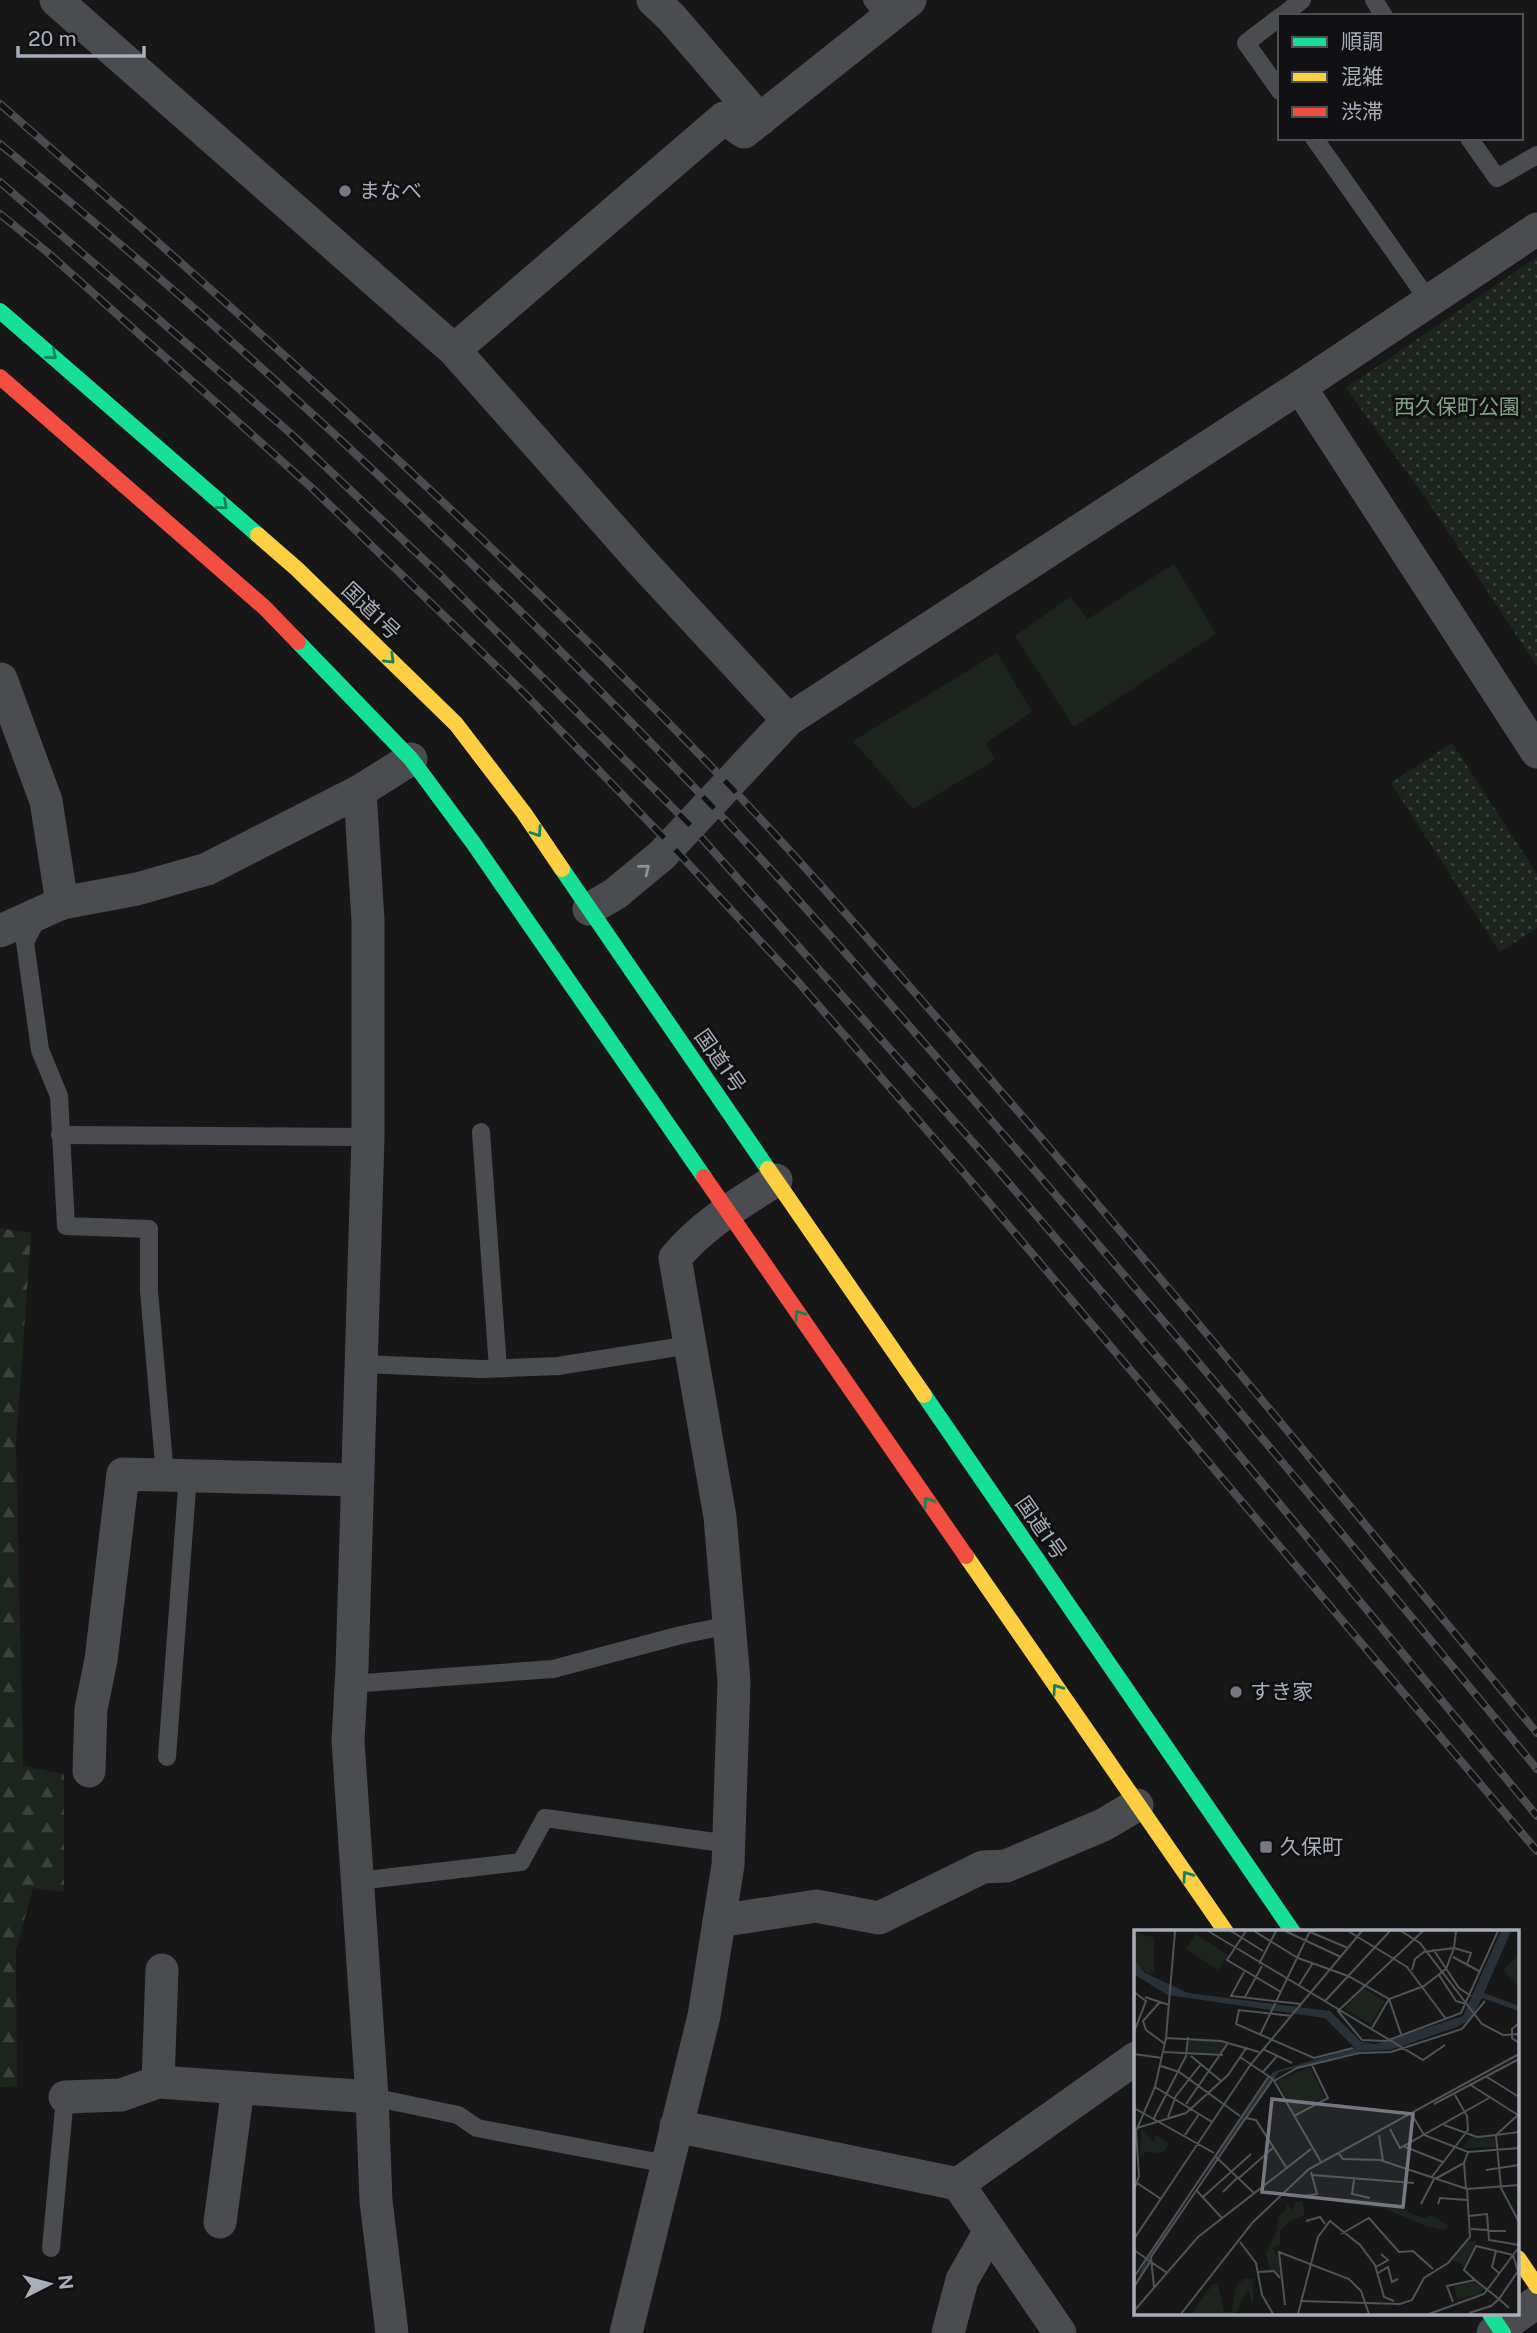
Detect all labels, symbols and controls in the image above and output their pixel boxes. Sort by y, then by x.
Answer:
scale bar [18,14,144,58]
legend [1278,14,1523,140]
text: 20 m [28,26,77,51]
text: 順調 [1341,29,1383,54]
text: 混雑 [1341,64,1383,89]
text: 渋滞 [1341,99,1383,124]
place label: まなべ [359,178,422,203]
marker: まなべ [337,183,353,199]
one-way arrow [43,347,56,359]
park label: 西久保町公園 [1394,394,1520,419]
one-way arrow [215,496,228,509]
street label: 国道1号 [337,577,406,644]
one-way arrow [382,651,395,664]
one-way arrow [529,824,541,837]
one-way arrow [637,865,649,878]
street label: 国道1号 [690,1024,751,1097]
one-way arrow [795,1310,807,1323]
street label: 国道1号 [1011,1491,1072,1564]
one-way arrow [924,1497,936,1510]
place label: すき家 [1250,1679,1313,1704]
one-way arrow [1053,1684,1065,1697]
marker: すき家 [1228,1684,1244,1700]
place label: 久保町 [1280,1834,1343,1859]
marker: 久保町 [1258,1839,1274,1855]
one-way arrow [1183,1871,1195,1884]
inset map [1134,1930,1520,2316]
north arrow [14,2249,84,2319]
text: N [54,2274,78,2291]

